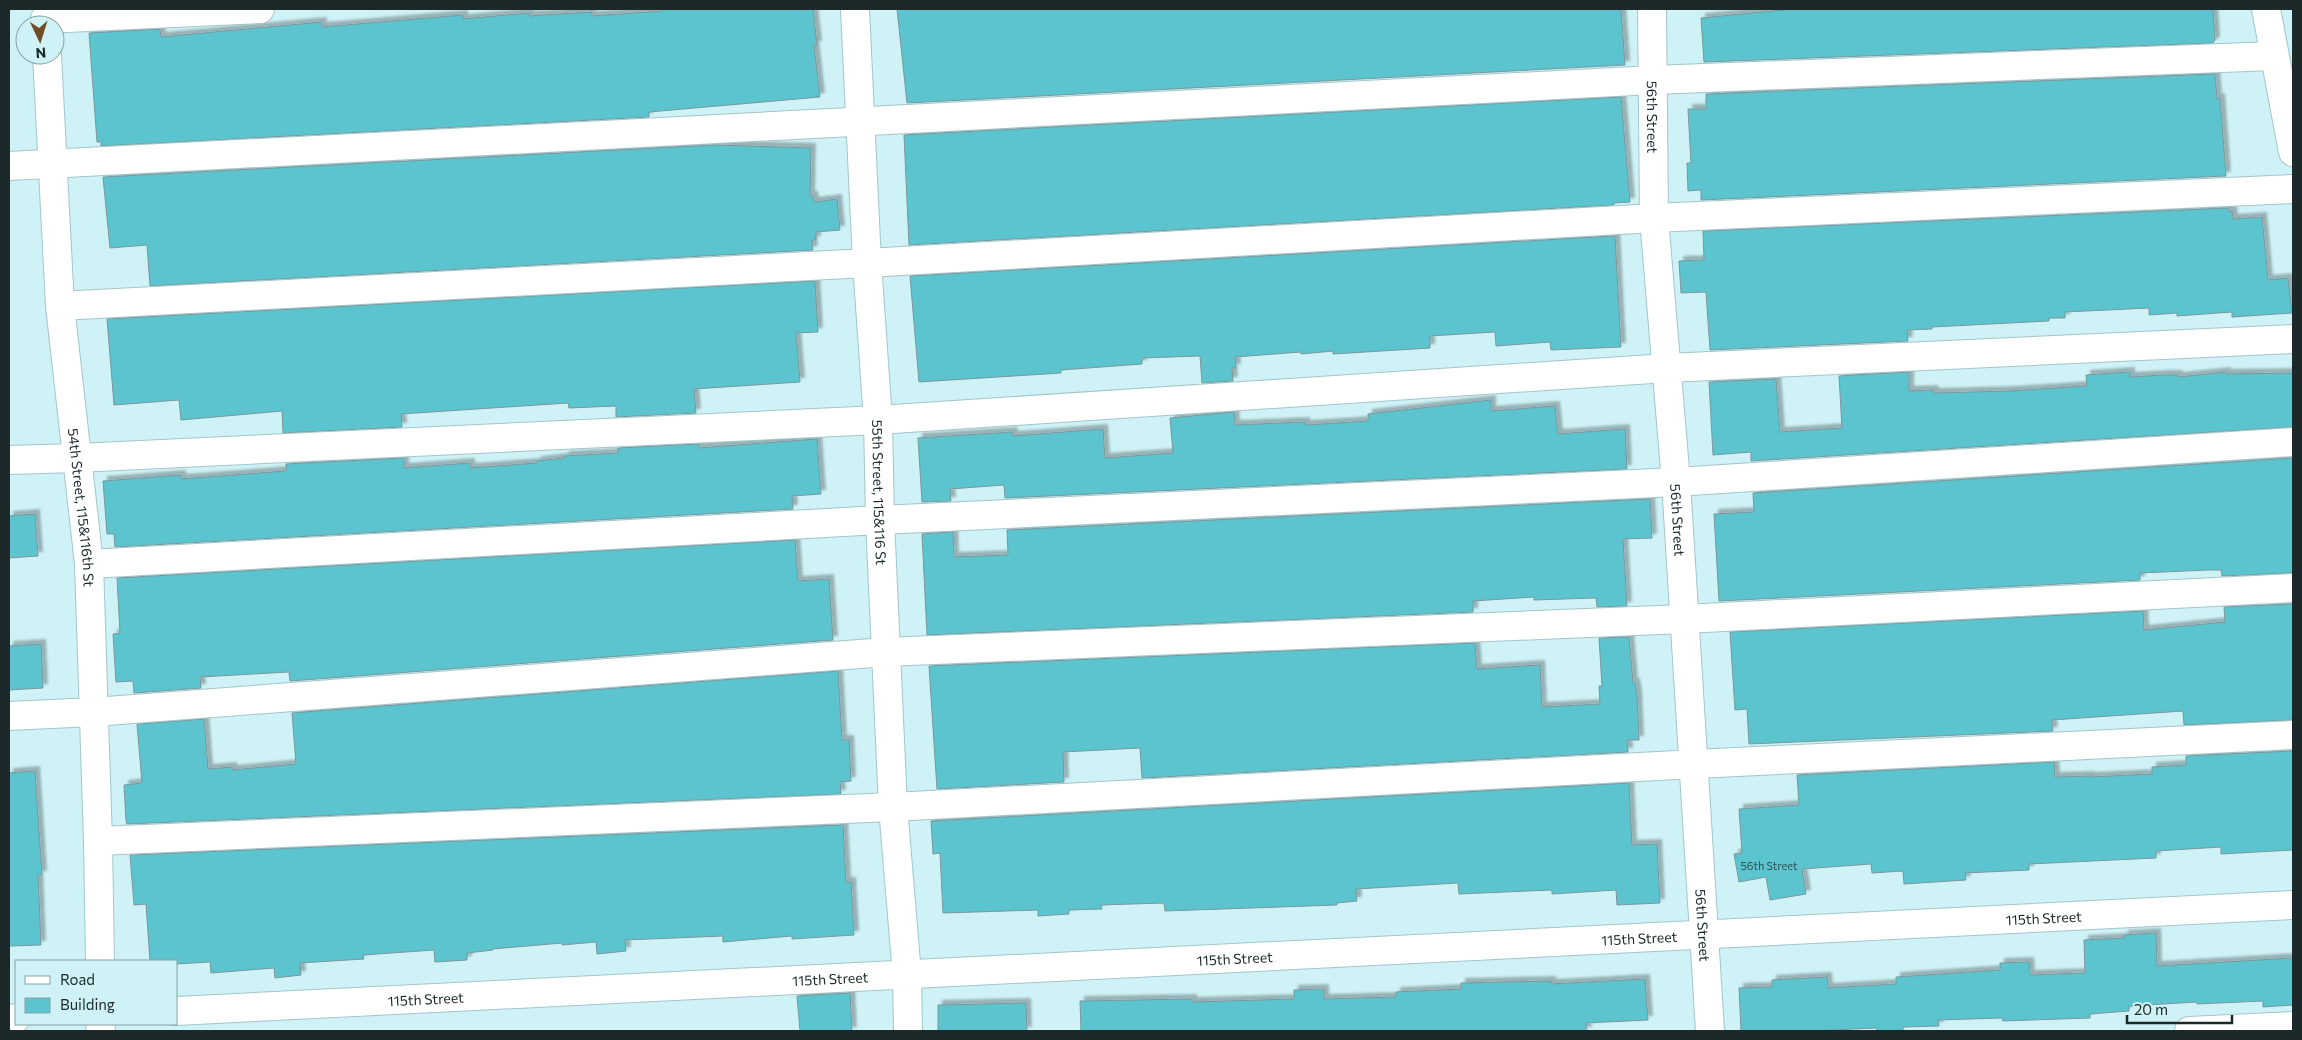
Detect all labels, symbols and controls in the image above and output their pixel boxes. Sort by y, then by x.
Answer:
north arrow [15,15,65,65]
text: N [35,45,47,62]
street label: 56th Street [1644,81,1662,154]
street label: 55th Street, 115&116 St [869,419,891,566]
street label: 54th Street, 115&116th St [65,427,98,587]
street label: 56th Street [1668,483,1689,557]
house number: 56th Street [1740,859,1798,872]
street label: 56th Street [1693,888,1714,962]
street label: 115th Street [2005,907,2082,928]
street label: 115th Street [1601,927,1678,948]
street label: 115th Street [1196,948,1273,968]
legend [15,960,178,1025]
street label: 115th Street [792,968,869,989]
text: Road [60,970,95,988]
street label: 115th Street [387,988,464,1009]
scale bar [2127,992,2232,1024]
text: Building [60,995,115,1013]
text: 20 m [2134,1000,2168,1018]

